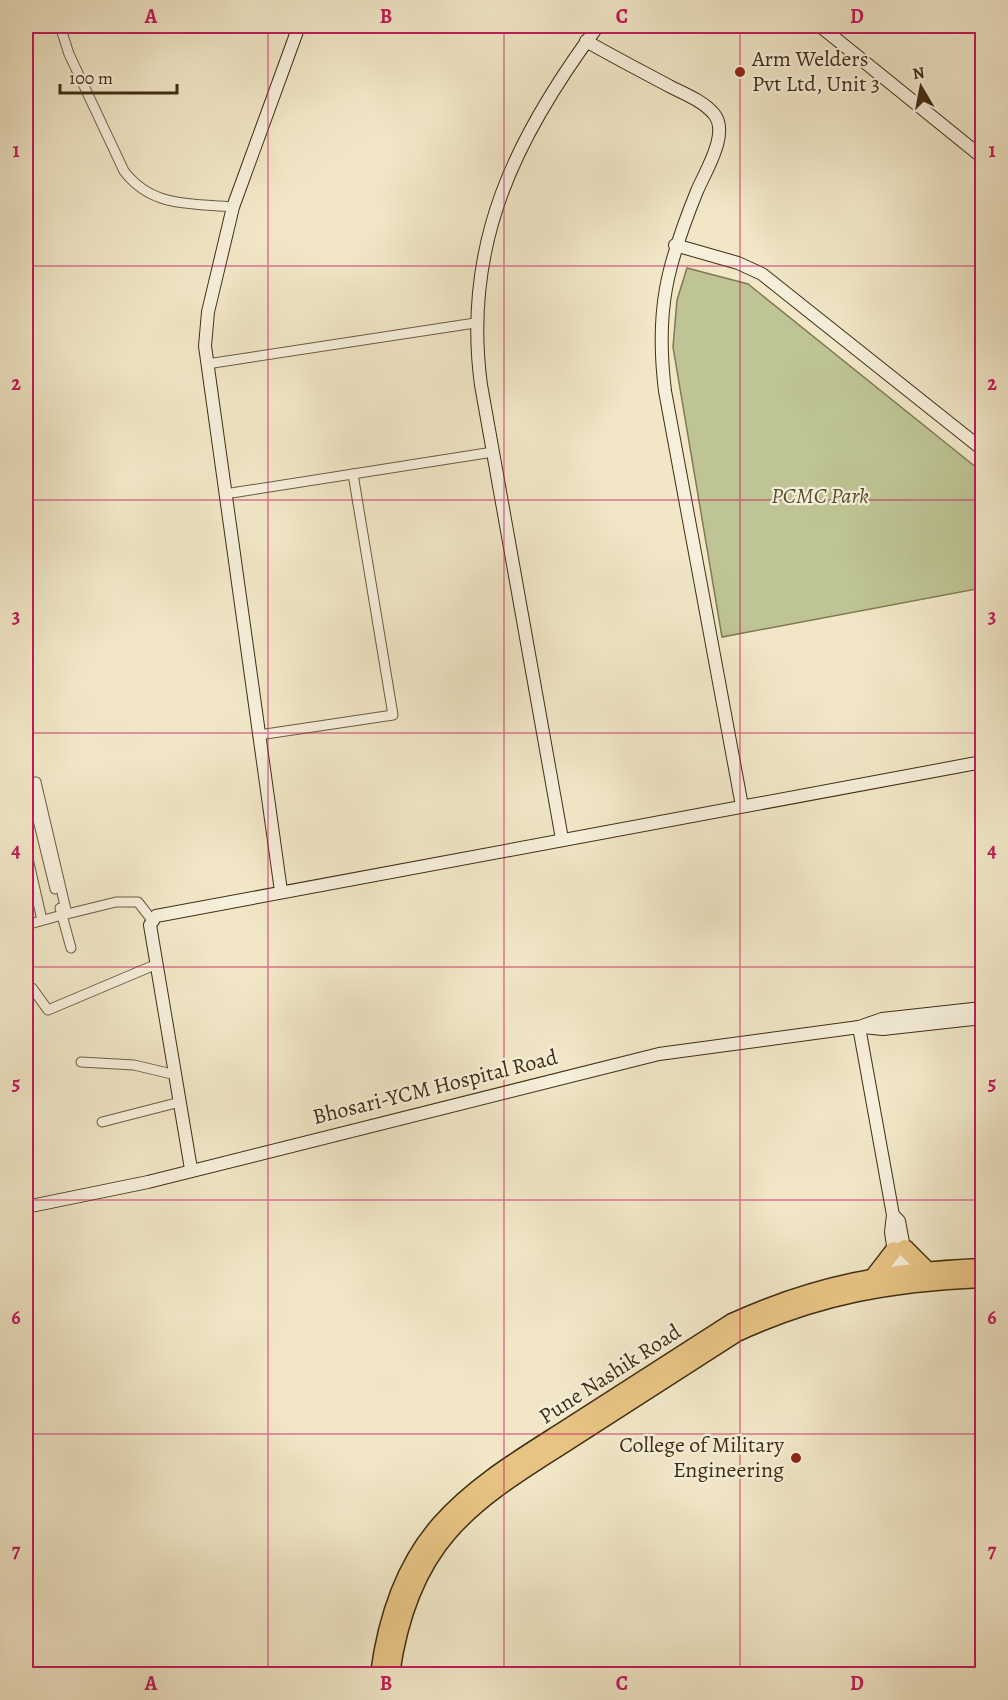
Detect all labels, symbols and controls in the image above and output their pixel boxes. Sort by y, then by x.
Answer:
text: A [144,3,158,30]
text: B [380,3,392,30]
text: C [616,3,628,30]
text: D [850,3,864,30]
place label: Arm Welders Pvt Ltd, Unit 3 [751,44,880,99]
scale bar [60,57,177,95]
north arrow [891,57,951,117]
text: N [911,61,927,85]
marker: Arm Welders Pvt Ltd, Unit 3 [733,65,747,79]
text: 100 m [69,66,113,90]
text: 1 [12,137,20,164]
text: 1 [988,137,996,164]
text: 2 [11,370,21,397]
text: 2 [987,370,997,397]
park label: PCMC Park [771,481,869,511]
text: 3 [12,603,20,630]
text: 3 [988,603,996,630]
text: 4 [11,837,21,864]
text: 4 [987,837,997,864]
street label: Bhosari-YCM Hospital Road [309,1042,561,1132]
text: 5 [12,1070,20,1097]
text: 5 [988,1070,996,1097]
text: 6 [11,1304,21,1331]
text: 6 [987,1304,997,1331]
street label: Pune Nashik Road [533,1317,687,1431]
place label: College of Military Engineering [619,1430,784,1485]
marker: College of Military Engineering [789,1451,803,1465]
text: 7 [12,1537,21,1564]
text: 7 [988,1537,997,1564]
text: A [144,1670,158,1697]
text: B [380,1670,392,1697]
text: C [616,1670,628,1697]
text: D [850,1670,864,1697]

